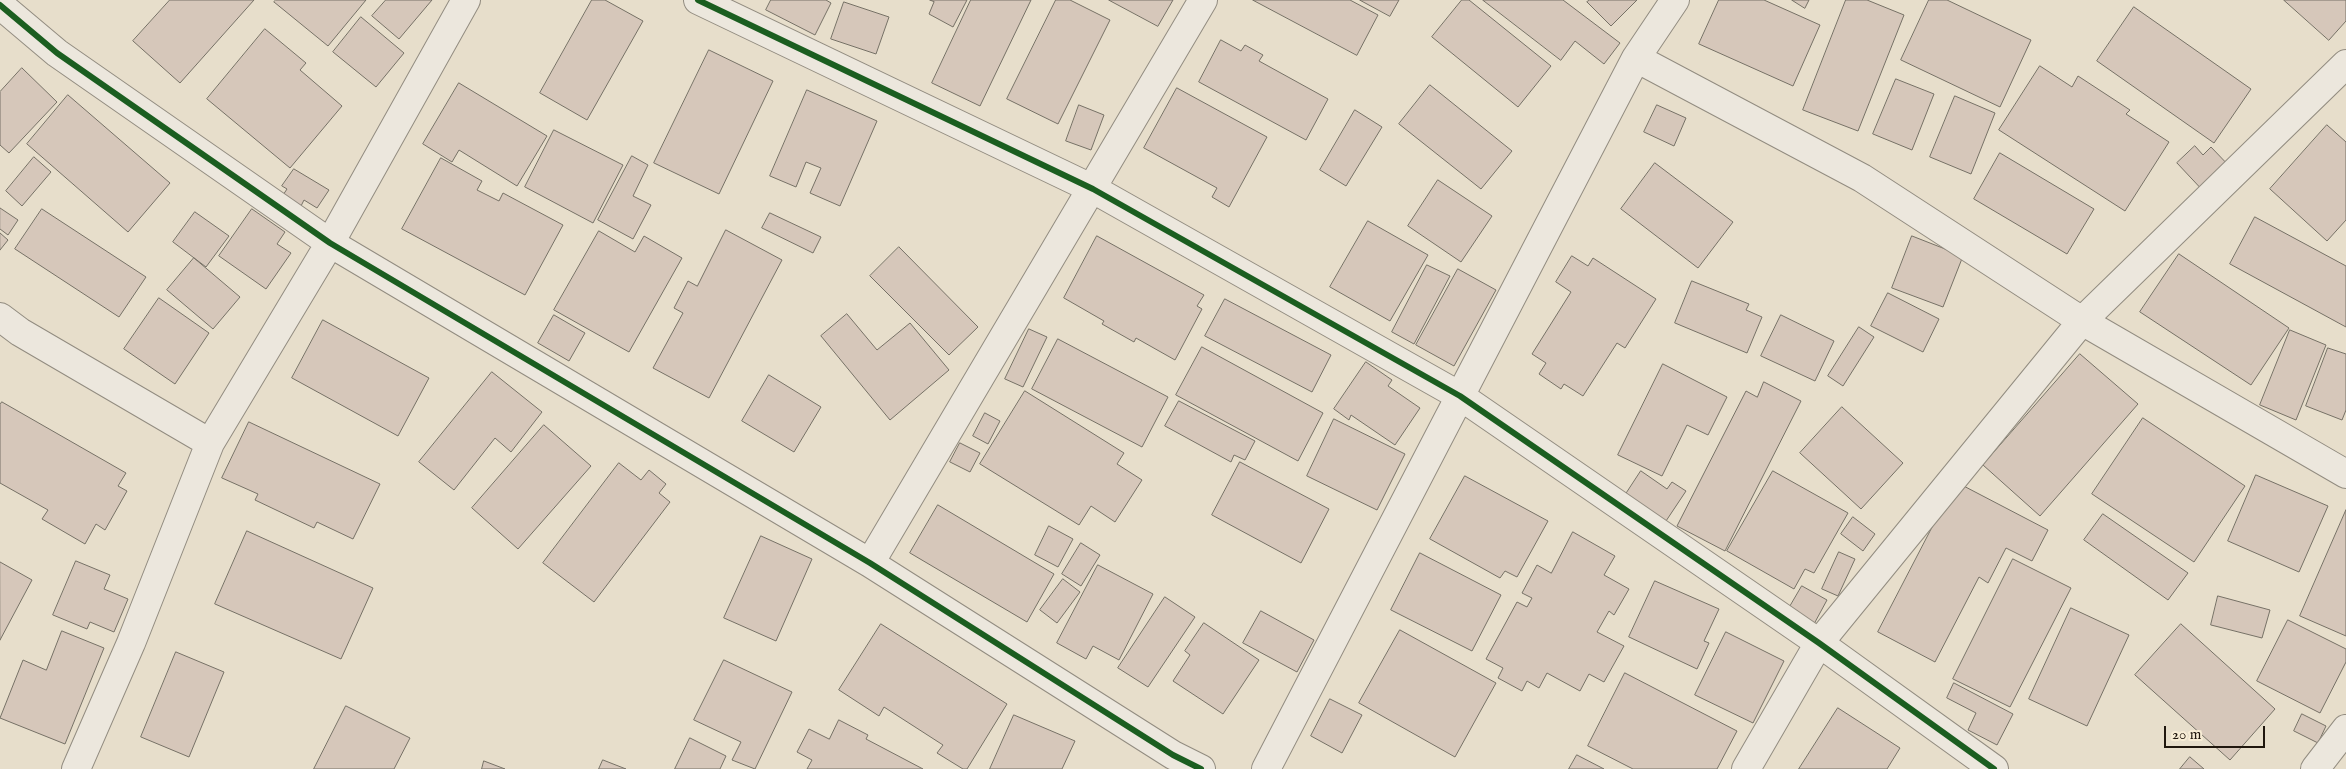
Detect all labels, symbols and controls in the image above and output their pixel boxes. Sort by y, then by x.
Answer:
scale bar [2166,716,2267,748]
text: 20 m [2172,725,2201,744]

